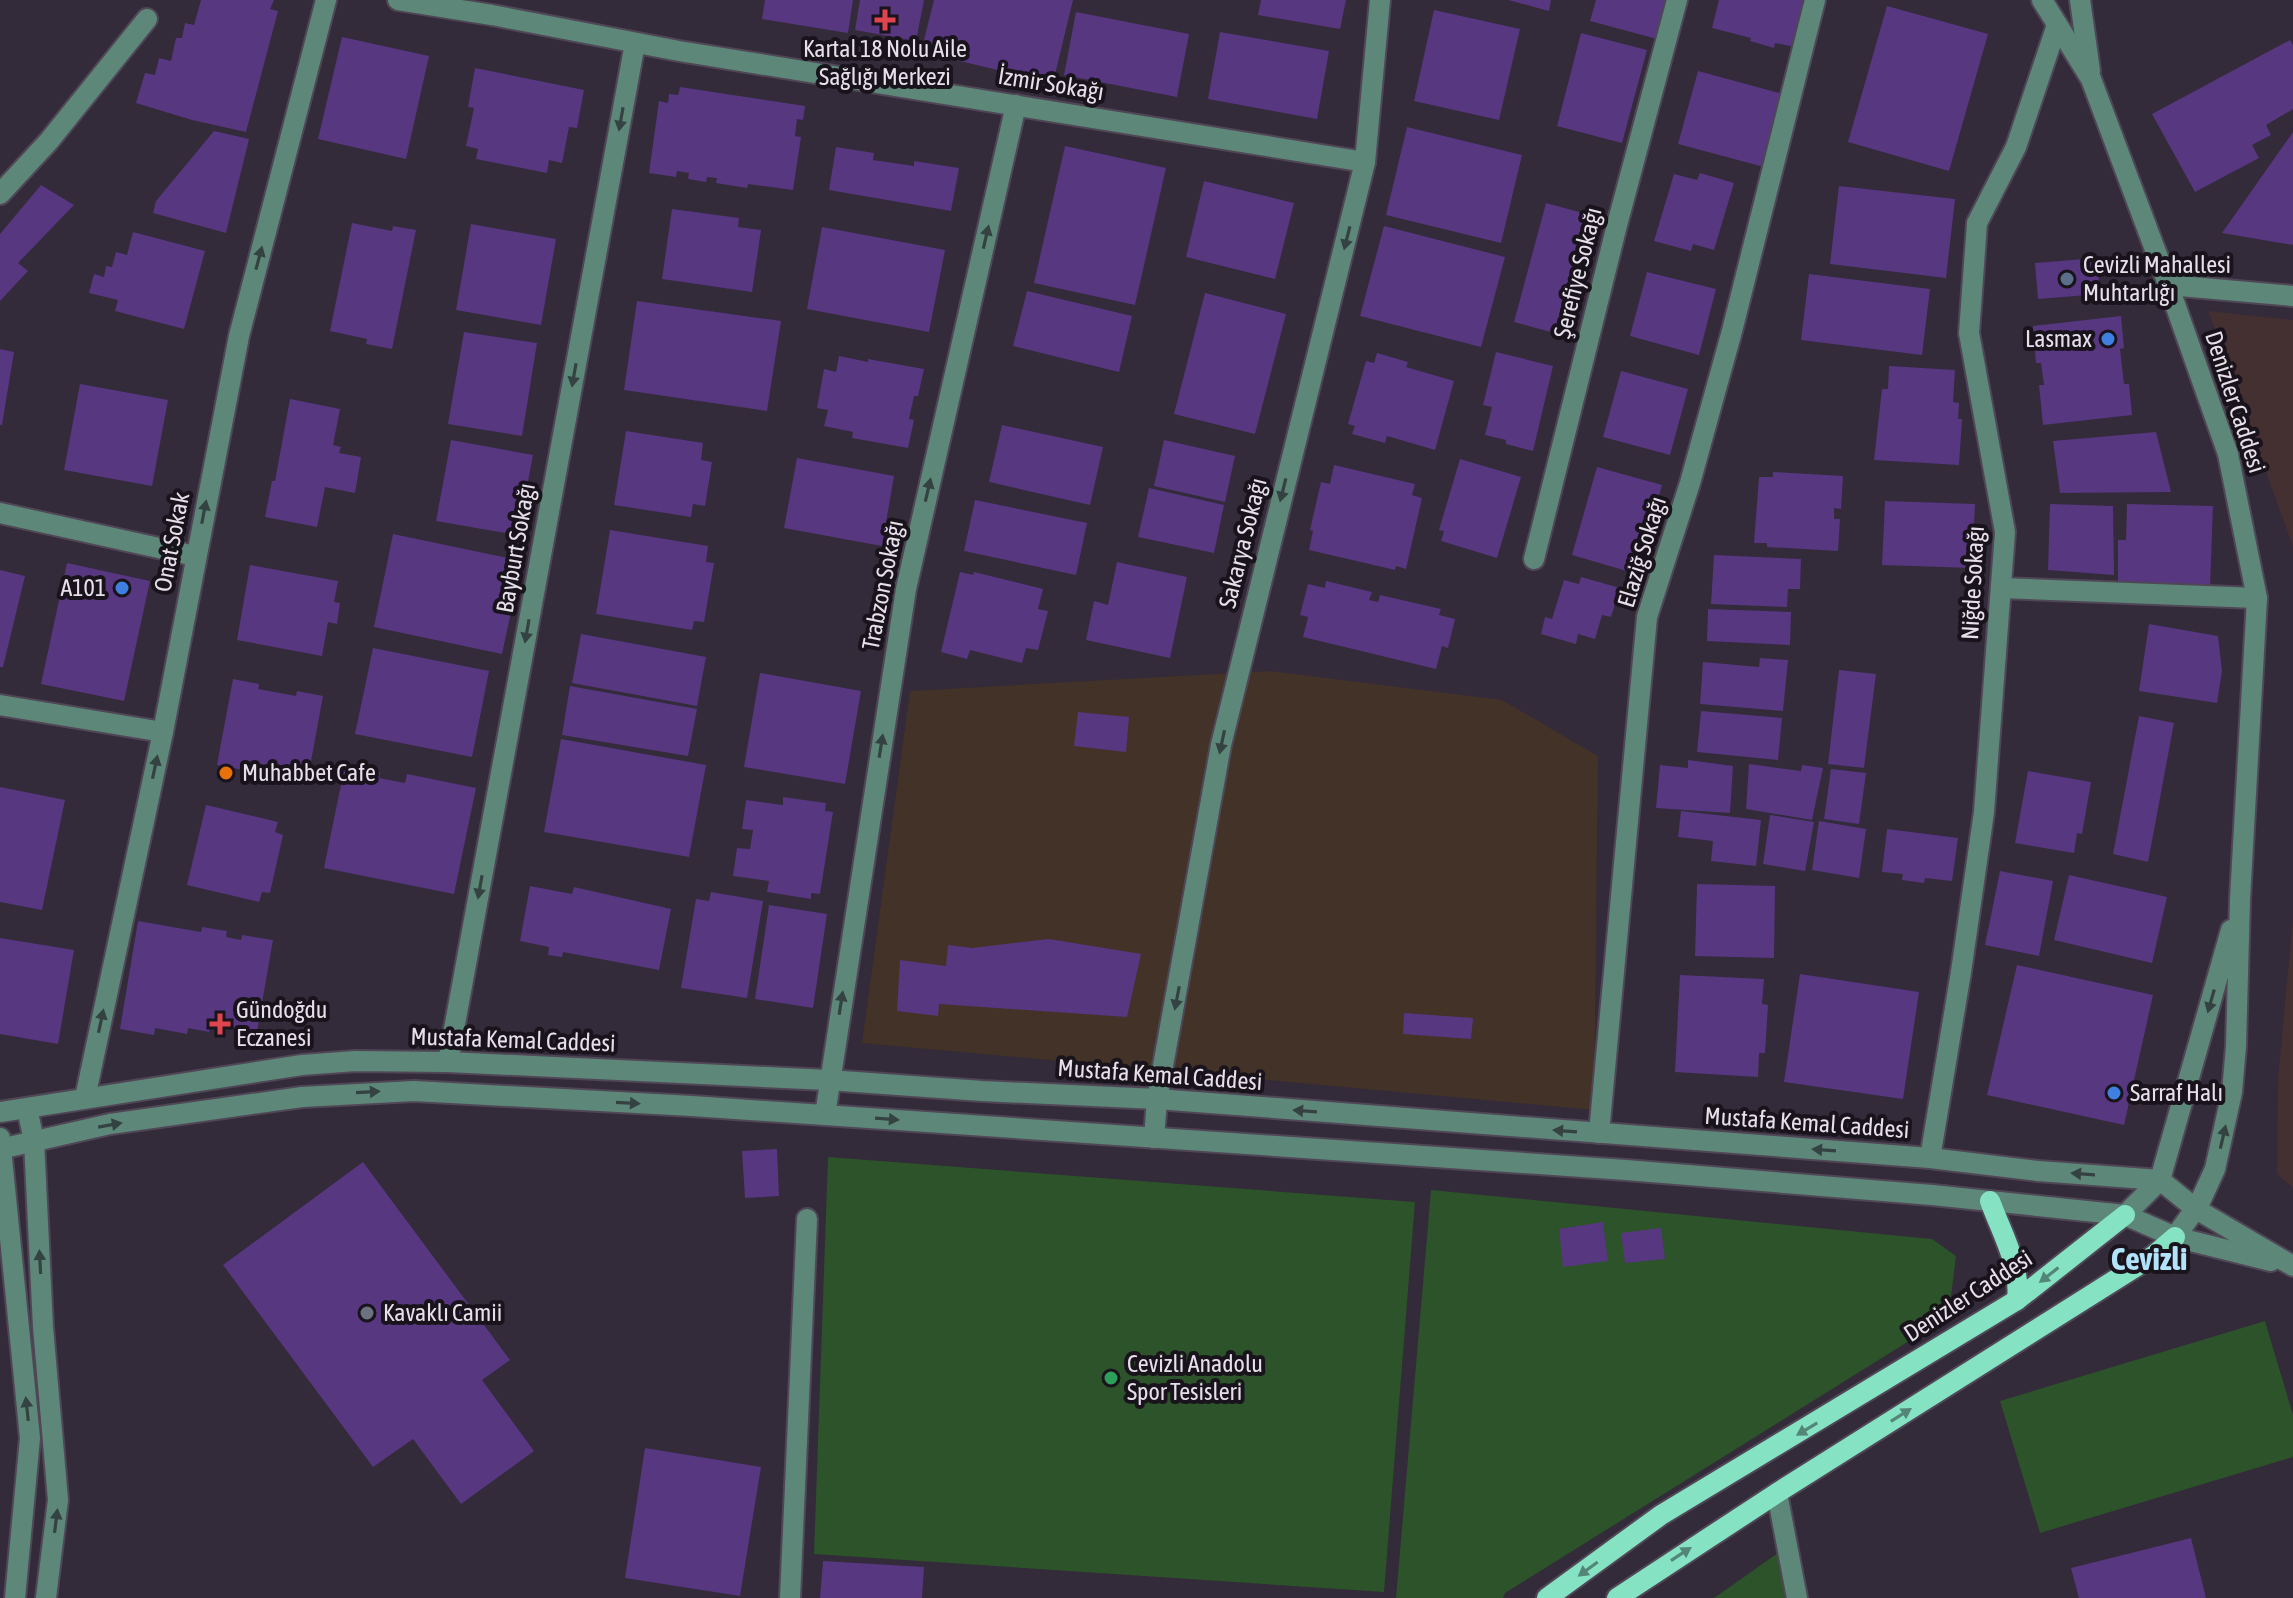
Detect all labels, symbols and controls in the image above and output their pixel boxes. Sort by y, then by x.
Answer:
marker: Kartal 18 Nolu Aile Sağlığı Merkezi [874,9,896,31]
place label: Kartal 18 Nolu Aile Sağlığı Merkezi [803,35,967,90]
street label: İzmir Sokağı [996,62,1106,105]
one-way arrow [615,107,627,132]
street label: Şerefiye Sokağı [1548,205,1607,341]
one-way arrow [980,224,993,249]
one-way arrow [1341,225,1353,250]
one-way arrow [253,245,265,270]
place label: Cevizli Mahallesi Muhtarlığı [2083,251,2231,306]
marker: Cevizli Mahallesi Muhtarlığı [2058,270,2076,288]
place label: Lasmax [2025,325,2092,352]
street label: Denizler Caddesi [2200,328,2271,476]
marker: Lasmax [2099,330,2117,348]
one-way arrow [568,363,580,388]
street label: Sakarya Sokağı [1213,475,1272,611]
one-way arrow [1277,477,1289,502]
one-way arrow [923,478,935,503]
street label: Bayburt Sokağı [491,481,540,615]
street label: Onat Sokak [149,489,194,594]
street label: Elaziğ Sokağı [1612,493,1671,611]
one-way arrow [198,499,211,524]
street label: Trabzon Sokağı [857,518,908,652]
street label: Niğde Sokağı [1956,525,1989,641]
place label: A101 [60,574,106,601]
marker: A101 [113,579,131,597]
one-way arrow [521,619,533,644]
one-way arrow [1215,730,1228,755]
one-way arrow [875,733,888,758]
one-way arrow [149,754,162,779]
place label: Muhabbet Cafe [242,759,376,786]
marker: Muhabbet Cafe [217,764,235,782]
one-way arrow [474,874,486,899]
one-way arrow [1170,986,1183,1011]
one-way arrow [835,990,847,1015]
one-way arrow [2204,990,2217,1014]
place label: Gündoğdu Eczanesi [236,996,327,1051]
one-way arrow [95,1009,108,1034]
marker: Gündoğdu Eczanesi [211,1015,229,1033]
street label: Mustafa Kemal Caddesi [410,1022,616,1057]
street label: Mustafa Kemal Caddesi [1057,1054,1263,1095]
place label: Sarraf Halı [2130,1079,2223,1106]
marker: Sarraf Halı [2105,1084,2123,1102]
one-way arrow [356,1085,381,1098]
one-way arrow [616,1097,641,1110]
street label: Mustafa Kemal Caddesi [1704,1102,1910,1143]
one-way arrow [1292,1104,1317,1117]
one-way arrow [875,1113,900,1126]
one-way arrow [98,1118,123,1130]
one-way arrow [1552,1124,1577,1137]
one-way arrow [2217,1124,2230,1149]
one-way arrow [1811,1143,1836,1156]
one-way arrow [2070,1167,2095,1180]
district label: Cevizli [2111,1240,2187,1277]
street label: Denizler Caddesi [1899,1244,2037,1347]
one-way arrow [33,1249,46,1274]
one-way arrow [2039,1266,2059,1283]
place label: Kavaklı Camii [383,1299,502,1326]
marker: Kavaklı Camii [358,1304,376,1322]
place label: Cevizli Anadolu Spor Tesisleri [1127,1350,1263,1405]
marker: Cevizli Anadolu Spor Tesisleri [1102,1369,1120,1387]
one-way arrow [21,1396,34,1421]
one-way arrow [1890,1408,1912,1422]
one-way arrow [1796,1422,1818,1436]
one-way arrow [49,1508,62,1533]
one-way arrow [1671,1547,1692,1562]
one-way arrow [1578,1560,1598,1576]

